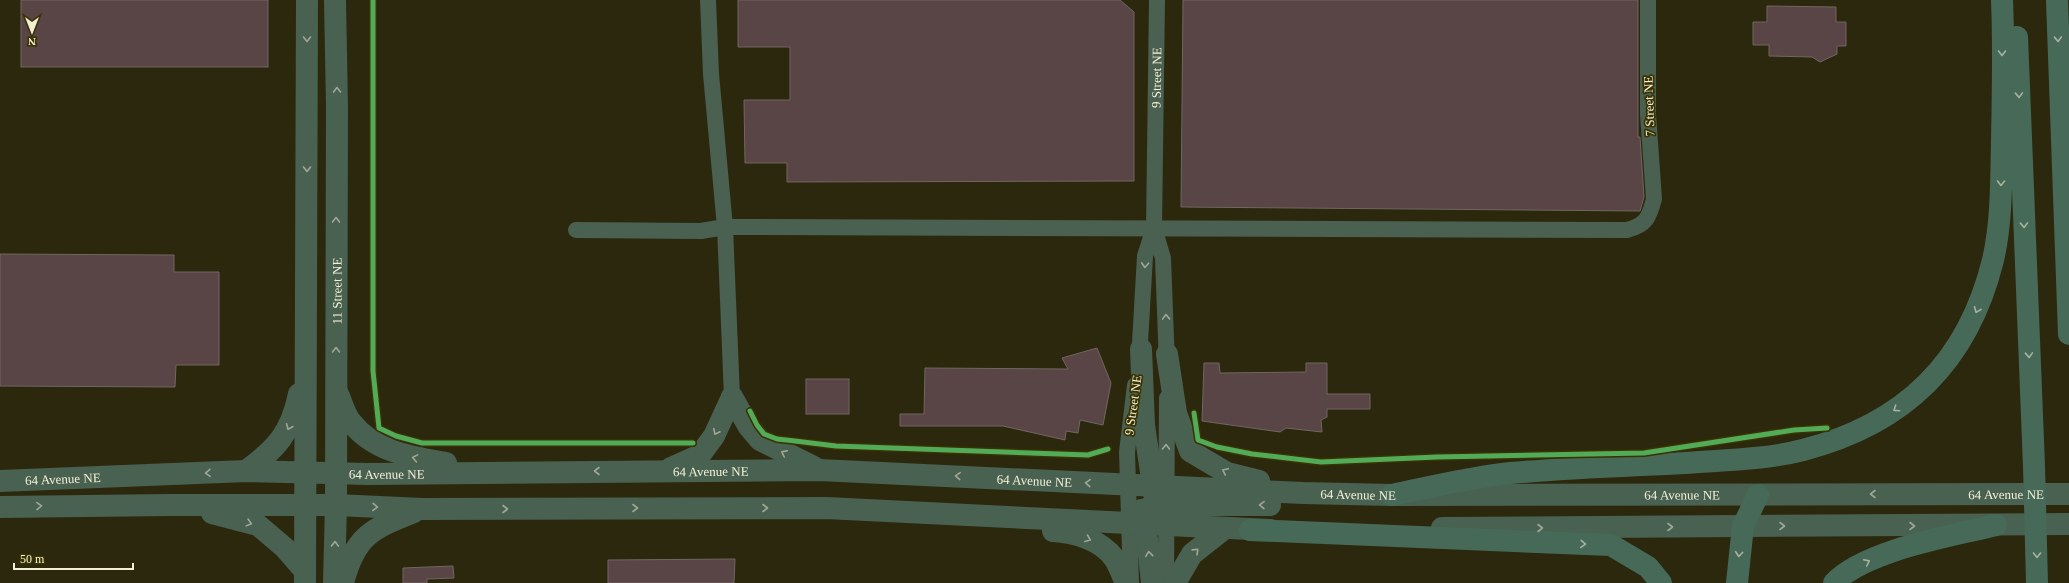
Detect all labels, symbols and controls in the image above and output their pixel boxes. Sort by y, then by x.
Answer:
north arrow [12,12,52,52]
text: N [28,36,36,48]
one-way arrow [303,36,311,42]
one-way arrow [2054,36,2062,42]
street label: 9 Street NE [1148,47,1164,108]
one-way arrow [1998,50,2006,56]
street label: 7 Street NE [1640,75,1658,137]
one-way arrow [333,87,341,93]
one-way arrow [2015,92,2023,98]
one-way arrow [303,166,311,172]
one-way arrow [1997,180,2005,186]
one-way arrow [332,217,340,223]
one-way arrow [2019,222,2028,228]
street label: 11 Street NE [329,258,344,324]
one-way arrow [1141,262,1149,268]
one-way arrow [1973,306,1981,313]
one-way arrow [1161,314,1170,320]
one-way arrow [332,347,340,353]
one-way arrow [2025,352,2034,358]
street label: 9 Street NE [1121,374,1145,436]
one-way arrow [1893,404,1900,412]
one-way arrow [285,424,293,431]
one-way arrow [713,428,720,435]
one-way arrow [1162,444,1170,450]
one-way arrow [780,450,788,458]
one-way arrow [412,454,418,462]
street label: 64 Avenue NE [673,463,749,479]
street label: 64 Avenue NE [349,466,425,482]
one-way arrow [594,467,600,475]
one-way arrow [204,468,211,477]
one-way arrow [1222,468,1229,476]
street label: 64 Avenue NE [25,469,101,487]
street label: 64 Avenue NE [996,471,1073,490]
one-way arrow [955,472,961,481]
one-way arrow [1085,478,1091,487]
street label: 64 Avenue NE [1320,486,1396,503]
street label: 64 Avenue NE [1644,487,1720,502]
street label: 64 Avenue NE [1968,487,2044,502]
one-way arrow [1870,490,1876,498]
one-way arrow [1259,501,1265,509]
one-way arrow [36,502,42,510]
one-way arrow [372,503,378,511]
one-way arrow [632,504,638,512]
one-way arrow [762,504,768,512]
one-way arrow [502,505,508,513]
one-way arrow [246,518,252,526]
one-way arrow [1779,522,1785,530]
one-way arrow [1909,522,1915,530]
one-way arrow [1667,523,1673,531]
one-way arrow [1537,524,1543,532]
one-way arrow [1084,535,1091,543]
one-way arrow [1580,540,1586,549]
one-way arrow [331,541,340,547]
scale bar [14,545,133,571]
one-way arrow [1191,548,1199,556]
one-way arrow [1145,551,1154,557]
one-way arrow [1734,551,1743,557]
text: 50 m [20,552,45,566]
one-way arrow [2033,552,2041,558]
one-way arrow [1863,559,1870,567]

